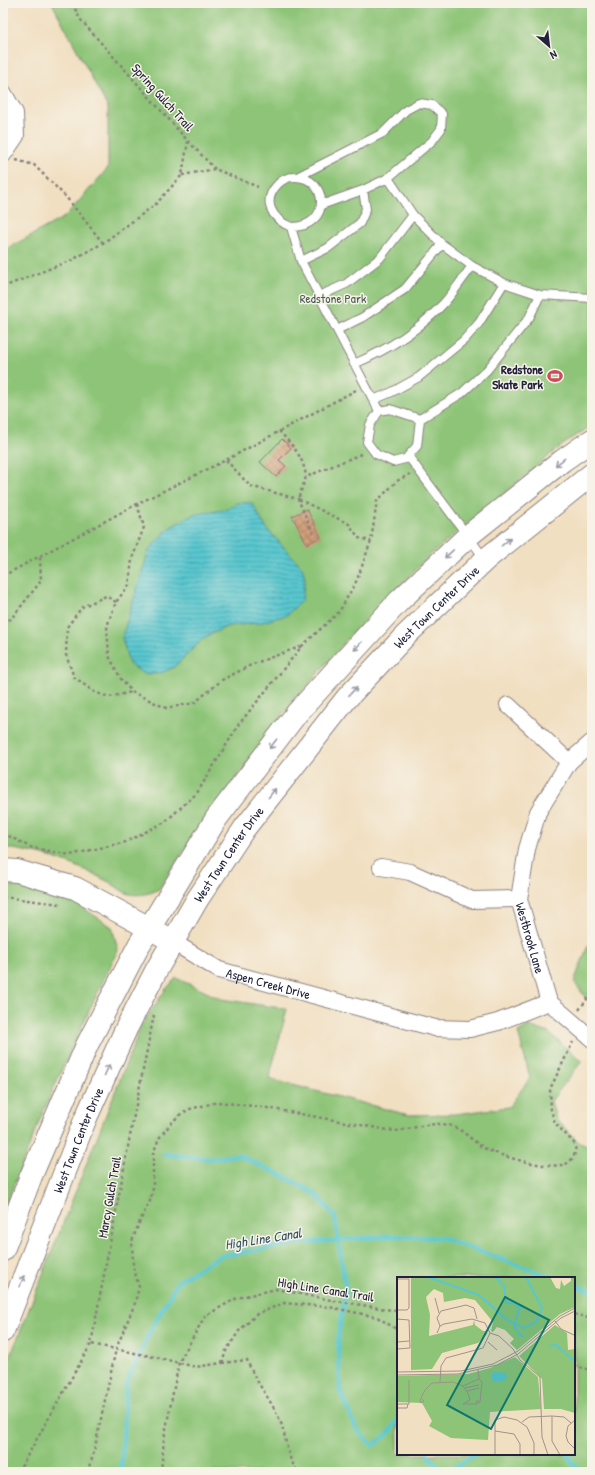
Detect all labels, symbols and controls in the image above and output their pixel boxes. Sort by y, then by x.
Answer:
north arrow [529,26,569,66]
text: N [548,47,560,62]
street label: Spring Gulch Trail [128,59,199,135]
park label: Redstone Park [300,289,367,307]
place label: Redstone Skate Park [492,360,544,393]
sports icon: Redstone Skate Park [546,367,564,385]
one-way arrow [555,458,566,467]
one-way arrow [501,538,512,547]
one-way arrow [444,549,454,559]
street label: West Town Center Drive [389,561,483,652]
one-way arrow [353,641,362,651]
one-way arrow [349,686,358,697]
one-way arrow [268,739,277,750]
one-way arrow [268,788,277,799]
street label: West Town Center Drive [189,803,267,906]
street label: Westbrook Lane [511,900,549,975]
street label: Aspen Creek Drive [224,963,312,1003]
one-way arrow [104,1064,111,1076]
street label: West Town Center Drive [49,1085,108,1196]
street label: Marcy Gulch Trail [93,1154,125,1239]
water label: High Line Canal [223,1222,304,1254]
street label: High Line Canal Trail [277,1273,376,1306]
one-way arrow [18,1276,26,1288]
inset map [397,1277,575,1455]

